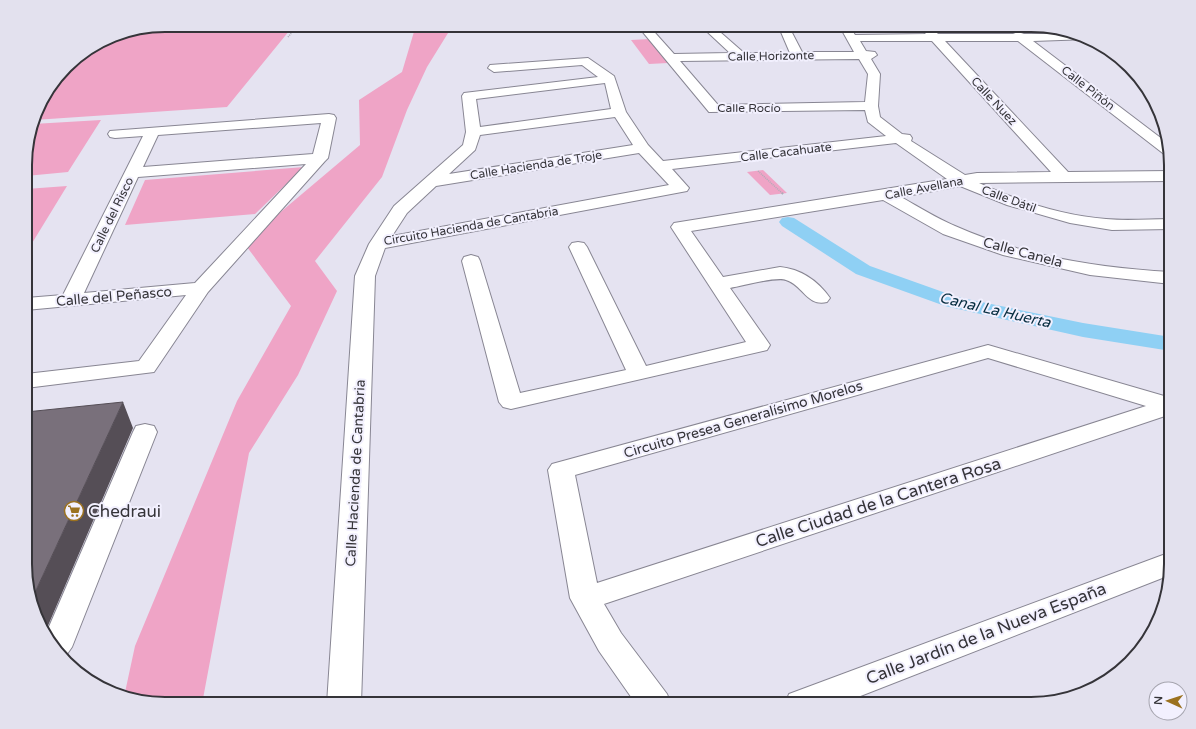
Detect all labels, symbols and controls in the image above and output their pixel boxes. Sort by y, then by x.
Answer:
street label: Calle Horizonte [728,48,815,64]
street label: Calle Piñón [1059,63,1117,113]
street label: Calle Nuez [968,74,1020,128]
street label: Calle Rocío [717,101,781,115]
street label: Calle Cacahuate [740,139,833,165]
street label: Calle Hacienda de Troje [469,148,603,182]
street label: Calle Avellana [884,174,964,202]
street label: Calle del Risco [88,175,136,255]
street label: Calle Dátil [980,183,1038,215]
street label: Circuito Hacienda de Cantabria [383,204,559,248]
street label: Calle Canela [981,234,1064,271]
street label: Calle del Peñasco [55,283,173,310]
water label: Canal La Huerta [938,288,1053,332]
street label: Circuito Presea Generalísimo Morelos [622,377,865,462]
street label: Calle Hacienda de Cantabria [342,379,369,567]
street label: Calle Ciudad de la Cantera Rosa [753,453,1004,552]
supermarket icon: Chedraui [63,500,85,522]
place label: Chedraui [88,501,161,522]
street label: Calle Jardín de la Nueva España [863,578,1109,689]
north arrow [1148,681,1188,721]
text: N [1152,696,1165,705]

